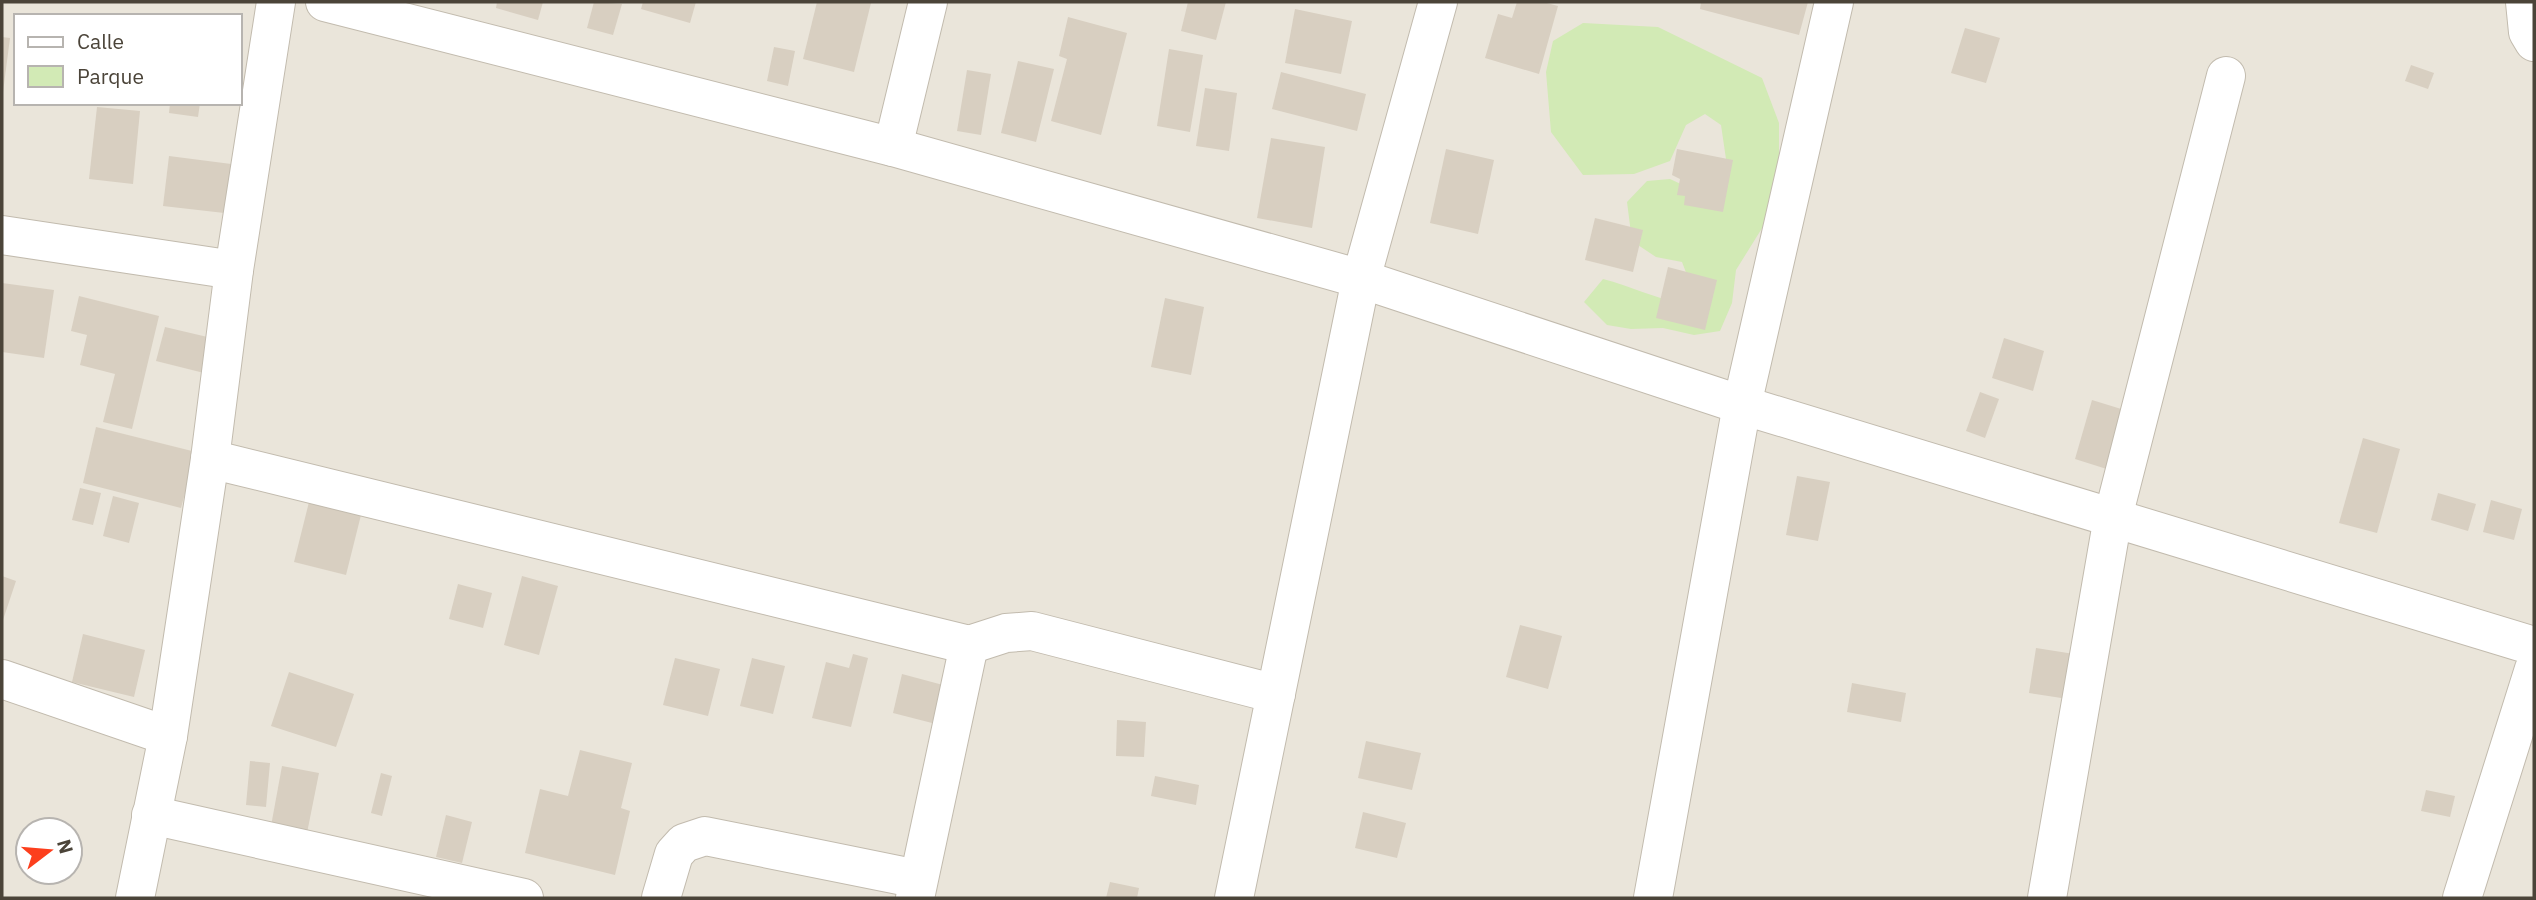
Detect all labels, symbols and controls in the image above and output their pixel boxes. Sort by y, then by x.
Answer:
legend [14,14,242,105]
text: Calle [77,27,124,55]
text: Parque [77,62,144,90]
north arrow [14,816,84,886]
text: N [52,836,79,856]

